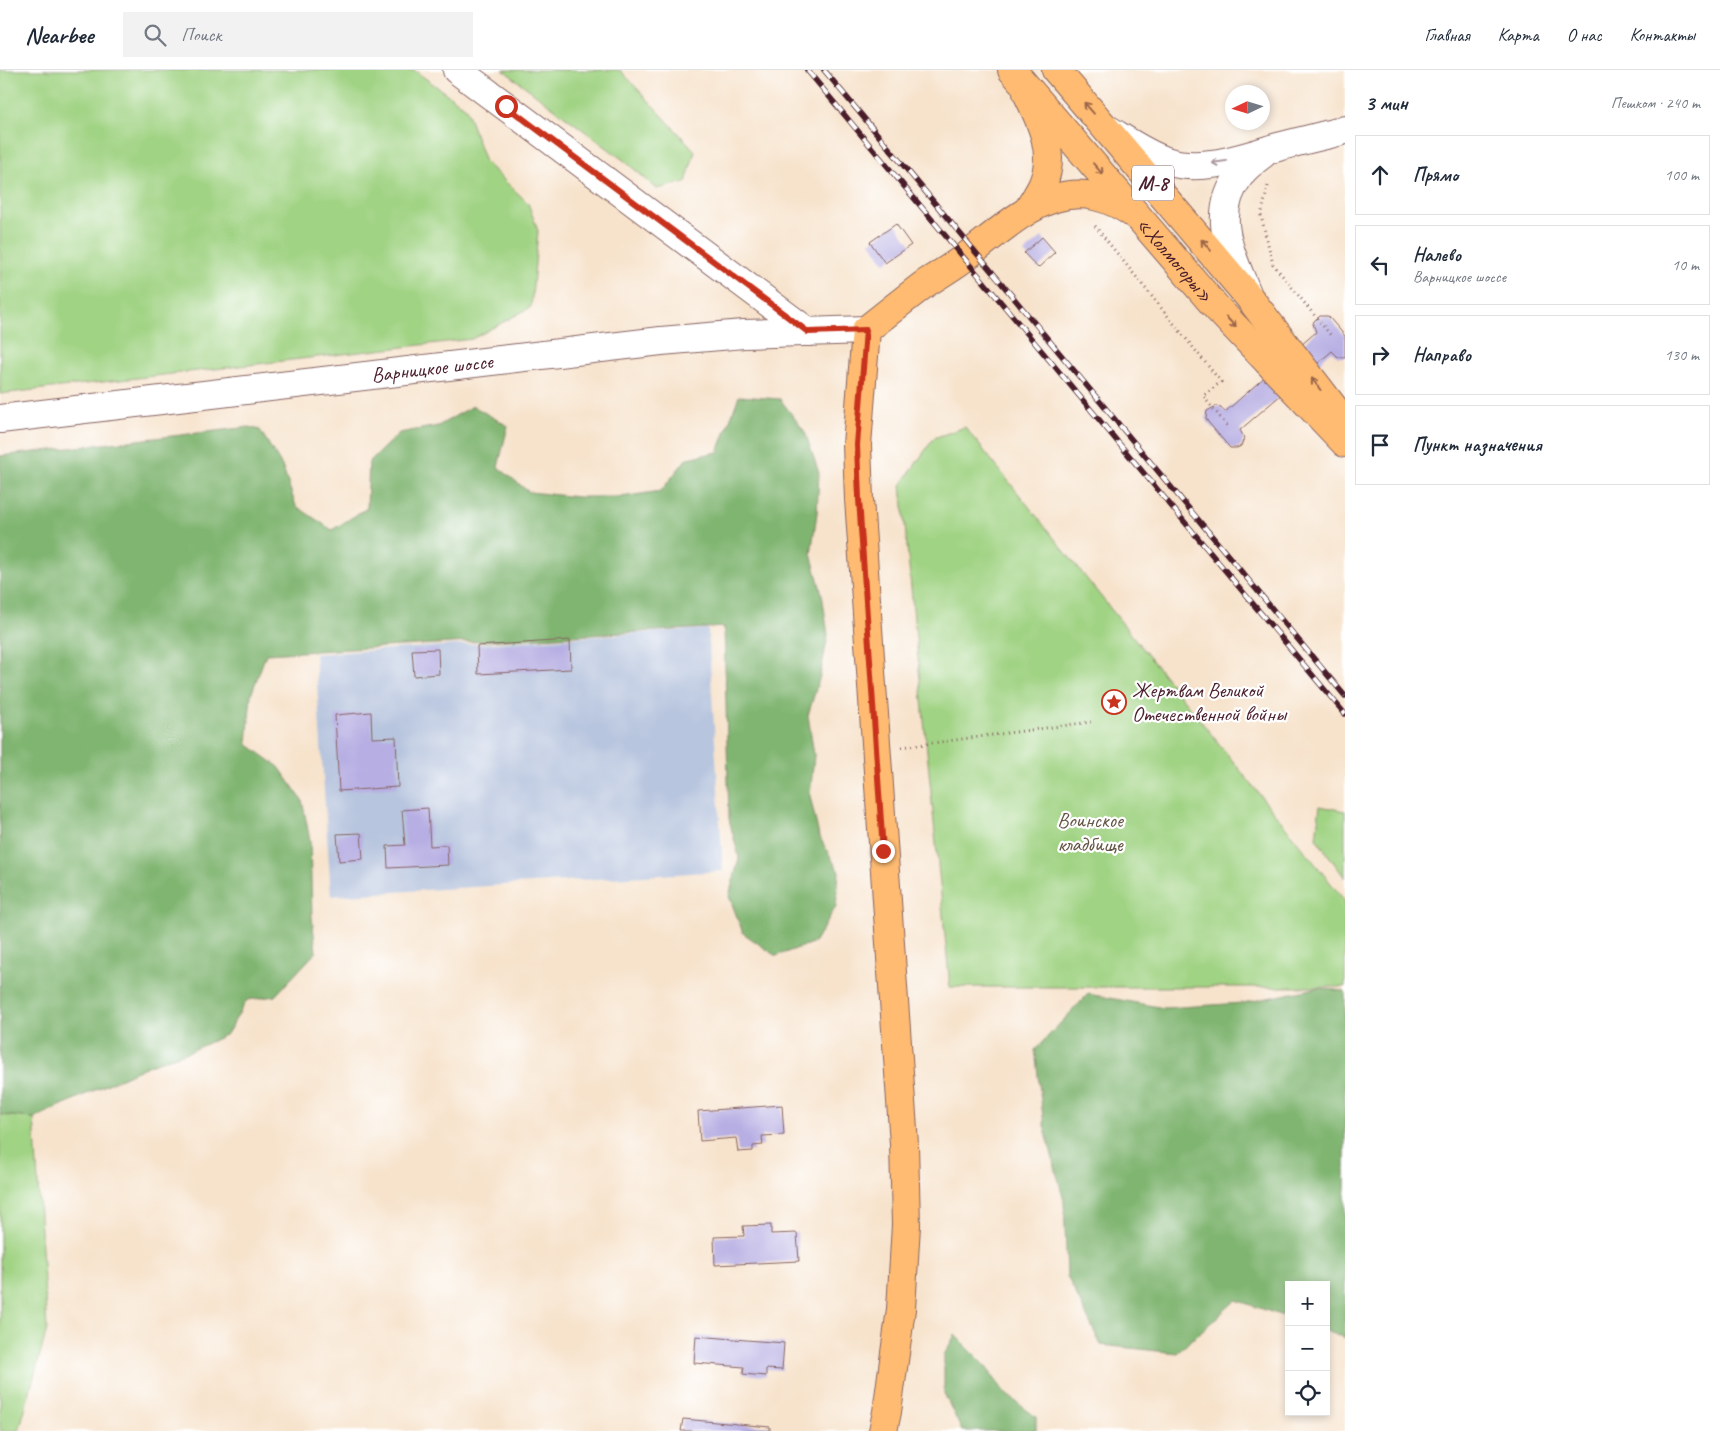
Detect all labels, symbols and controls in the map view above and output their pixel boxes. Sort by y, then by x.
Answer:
search box [123,12,473,57]
text: Nearbee [25,20,93,50]
icon: search [141,21,169,49]
text: Поиск [181,23,221,47]
text: Главная [1425,24,1470,46]
text: Карта [1498,24,1539,46]
text: О нас [1567,24,1602,46]
text: Контакты [1630,24,1695,46]
north arrow [1225,85,1270,130]
text: 3 мин [1365,90,1408,116]
text: Пешком · 240 m [1611,93,1700,113]
route start [495,95,518,118]
one-way arrow [1083,102,1095,115]
one-way arrow [1211,157,1227,167]
icon: ahead [1366,161,1394,189]
one-way arrow [1092,162,1104,175]
text: Прямо [1413,163,1458,187]
text: 100 m [1665,165,1699,185]
road number: М-8 [1132,166,1174,200]
street label: «Холмогоры» [1131,211,1219,308]
one-way arrow [1200,239,1211,252]
text: Налево [1413,243,1461,267]
icon: left [1366,251,1394,279]
text: 10 m [1672,255,1699,275]
text: Варницкое шоссе [1413,267,1506,287]
one-way arrow [1225,316,1237,329]
icon: right [1366,341,1394,369]
text: Направо [1413,343,1471,367]
text: 130 m [1665,345,1699,365]
street label: Варницкое шоссе [370,348,495,388]
one-way arrow [1310,378,1321,391]
icon: arrive [1366,431,1394,459]
text: Пункт назначения [1413,433,1542,457]
place label: Жертвам Великой Отечественной войны [1132,677,1288,727]
place icon: Жертвам Великой Отечественной войны [1101,689,1127,715]
park label: Воинское кладбище [1057,807,1125,857]
route end [872,840,895,863]
map controls [1285,1281,1330,1416]
button: + [1285,1281,1330,1326]
button: − [1285,1326,1330,1371]
button: locate [1285,1371,1330,1416]

